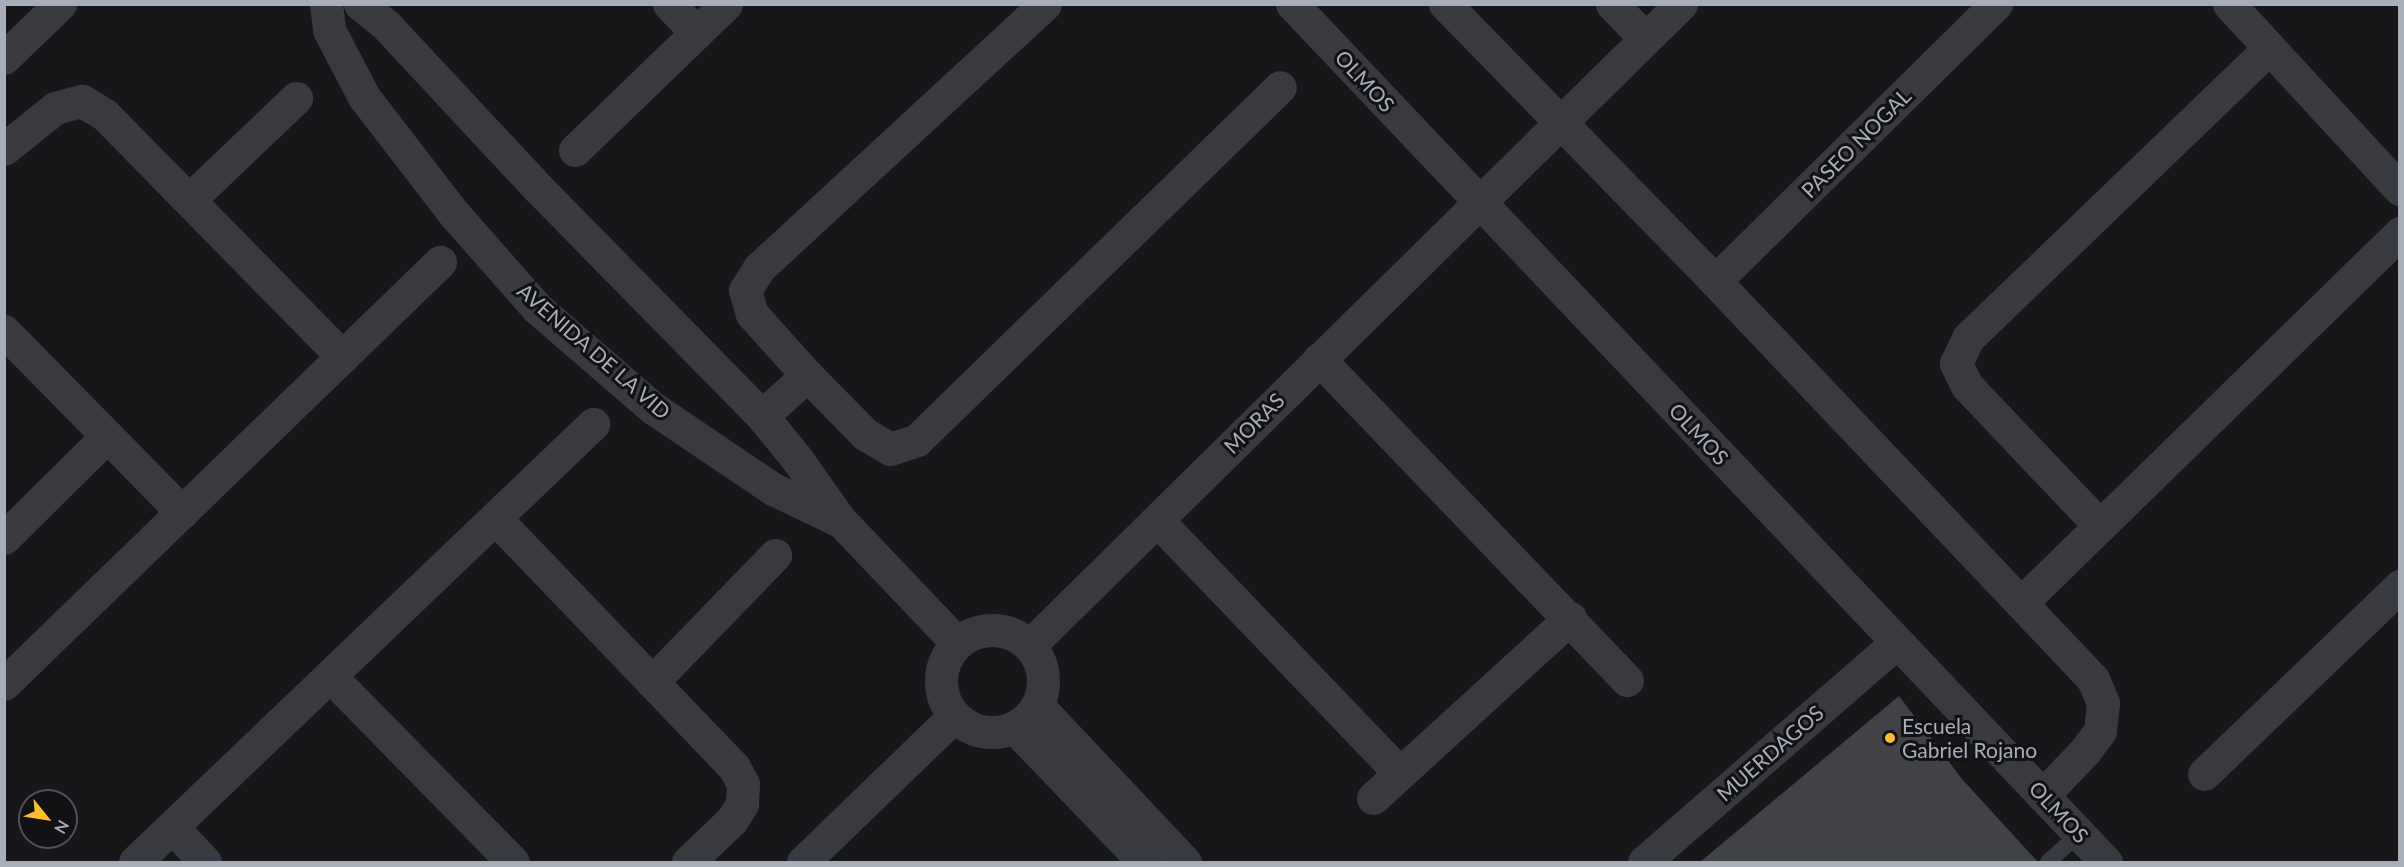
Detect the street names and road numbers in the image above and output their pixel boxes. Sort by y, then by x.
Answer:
street label: OLMOS [1330,45,1400,117]
street label: PASEO NOGAL [1796,83,1916,203]
street label: AVENIDA DE LA VID [512,277,676,425]
street label: MORAS [1219,388,1289,458]
street label: OLMOS [1664,398,1734,470]
street label: MUERDAGOS [1711,700,1829,806]
street label: OLMOS [2024,776,2094,848]

